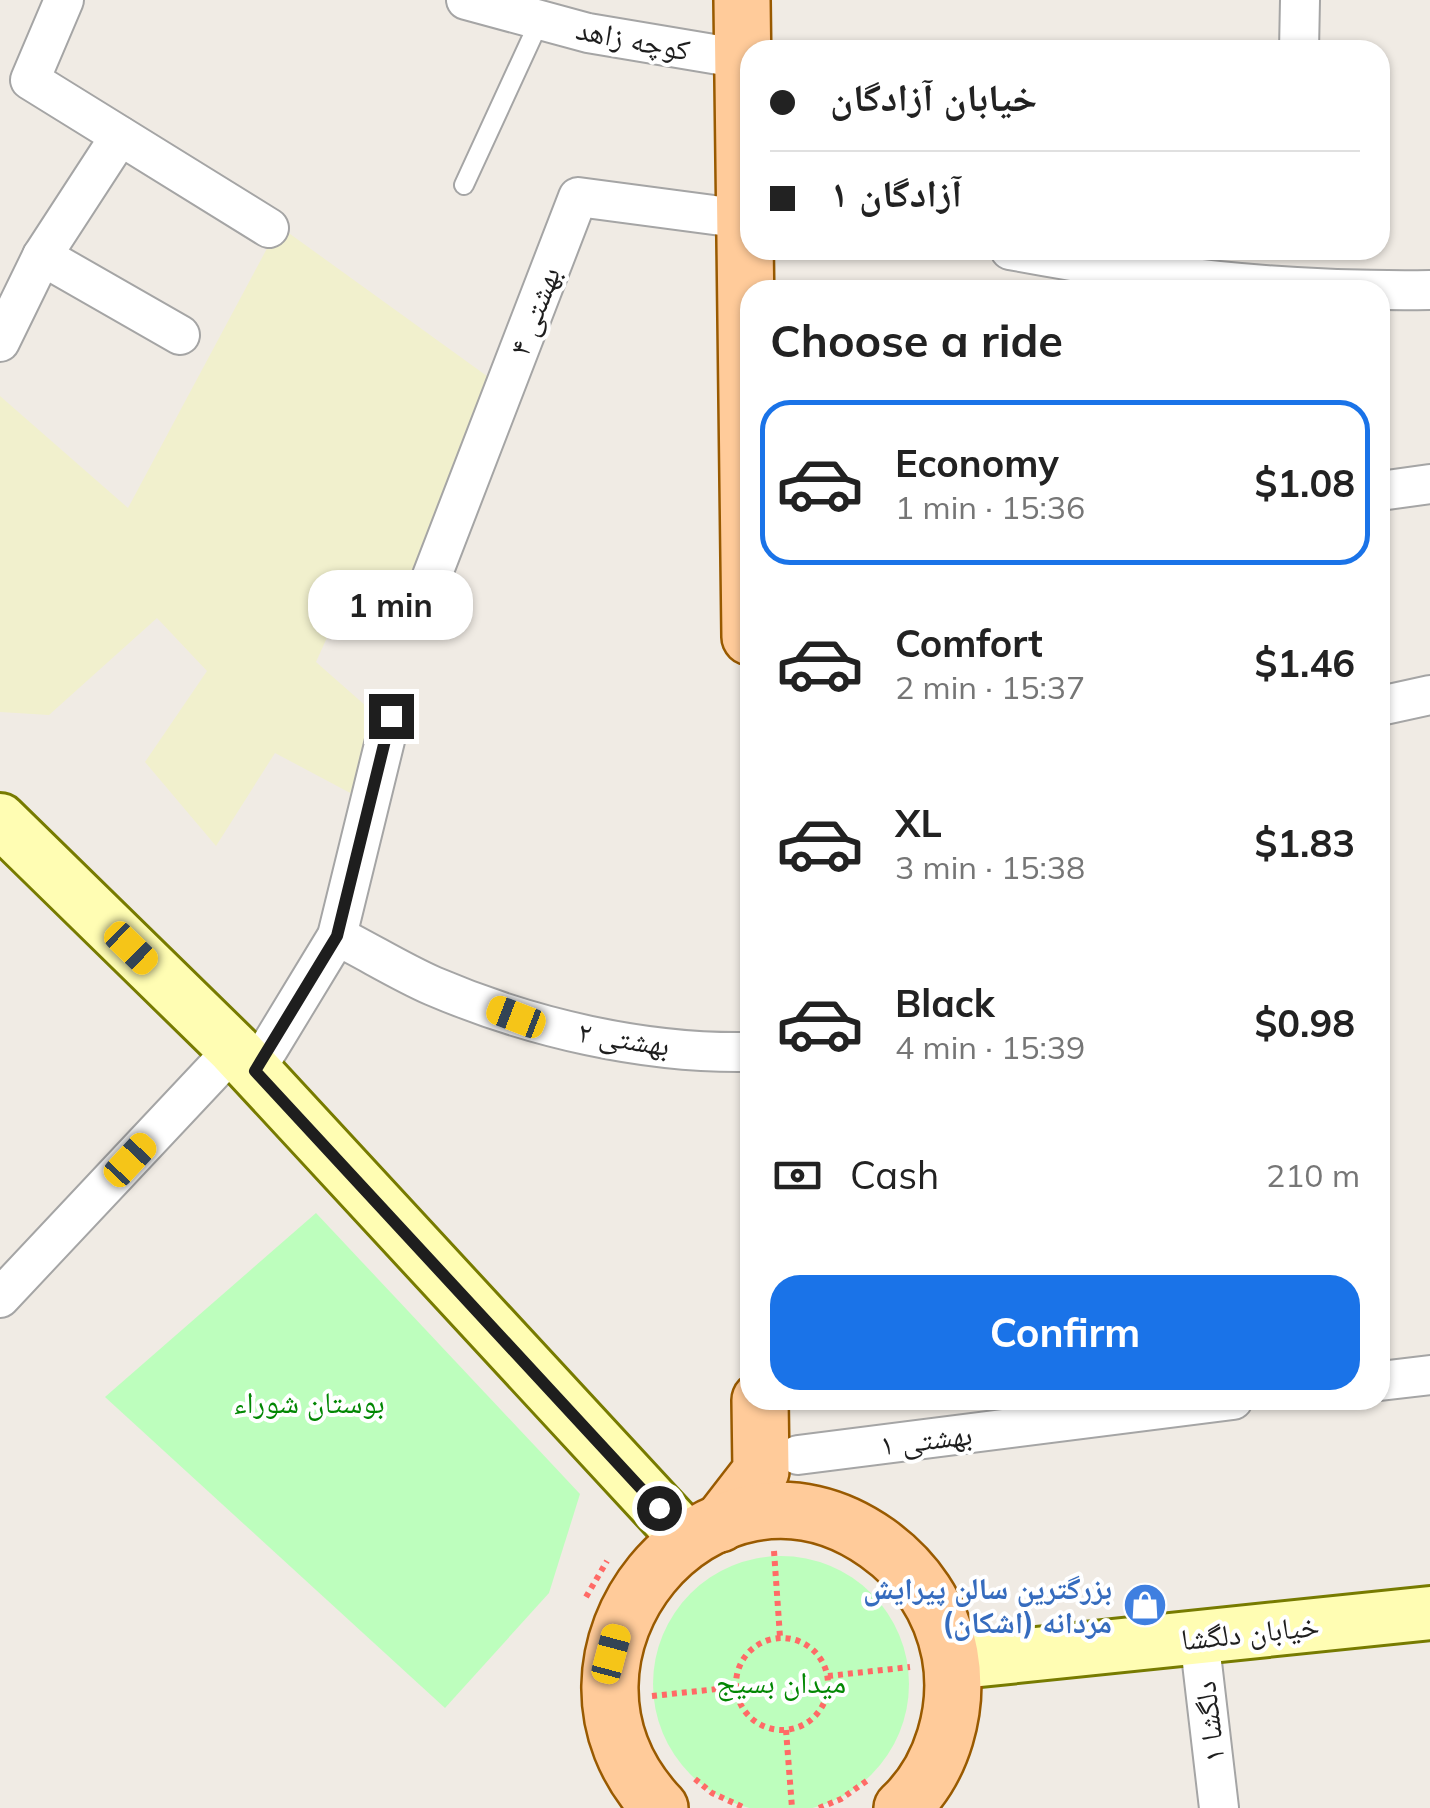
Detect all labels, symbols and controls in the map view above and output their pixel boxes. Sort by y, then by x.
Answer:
street label: کوچه زاهد [573,9,693,69]
text: خیابان آزادگان [830,73,1037,121]
text: آزادگان ۱ [830,169,962,217]
street label: بهشتی ۴ [500,261,568,361]
text: Choose a ride [770,312,1063,368]
icon: car [775,438,865,528]
text: Economy [895,439,1059,487]
text: $1.08 [1254,459,1355,507]
text: 1 min · 15:36 [895,487,1085,527]
callout: 1 min [308,571,474,641]
text: 1 min [348,585,433,625]
icon: car [775,618,865,708]
text: Comfort [895,619,1043,667]
text: $1.46 [1254,639,1355,687]
text: 2 min · 15:37 [895,667,1085,707]
route end [369,694,414,739]
icon: car [775,798,865,888]
text: XL [895,799,942,847]
text: $1.83 [1254,819,1355,867]
text: 3 min · 15:38 [895,847,1085,887]
car [99,916,163,980]
icon: car [775,978,865,1068]
text: Black [895,979,995,1027]
car [483,992,549,1042]
text: $0.98 [1254,999,1355,1047]
street label: بهشتی ۲ [575,1012,673,1064]
text: 4 min · 15:39 [895,1027,1085,1067]
car [99,1128,161,1192]
icon: cash [770,1148,825,1203]
text: Cash [850,1151,939,1199]
text: 210 m [1266,1155,1360,1195]
button: Confirm [770,1275,1360,1390]
park label: بوستان شوراء [233,1383,385,1421]
street label: بهشتی ۱ [878,1415,974,1463]
route start [637,1486,682,1531]
place label: بزرگترین سالن پیرایش مردانه (اشکان) [863,1569,1112,1641]
shop icon: بزرگترین سالن پیرایش مردانه (اشکان) [1122,1582,1168,1628]
street label: خیابان دلگشا [1179,1606,1321,1658]
car [589,1621,633,1687]
park label: میدان بسیج [716,1663,846,1702]
street label: دلگشا ۱ [1185,1679,1233,1765]

